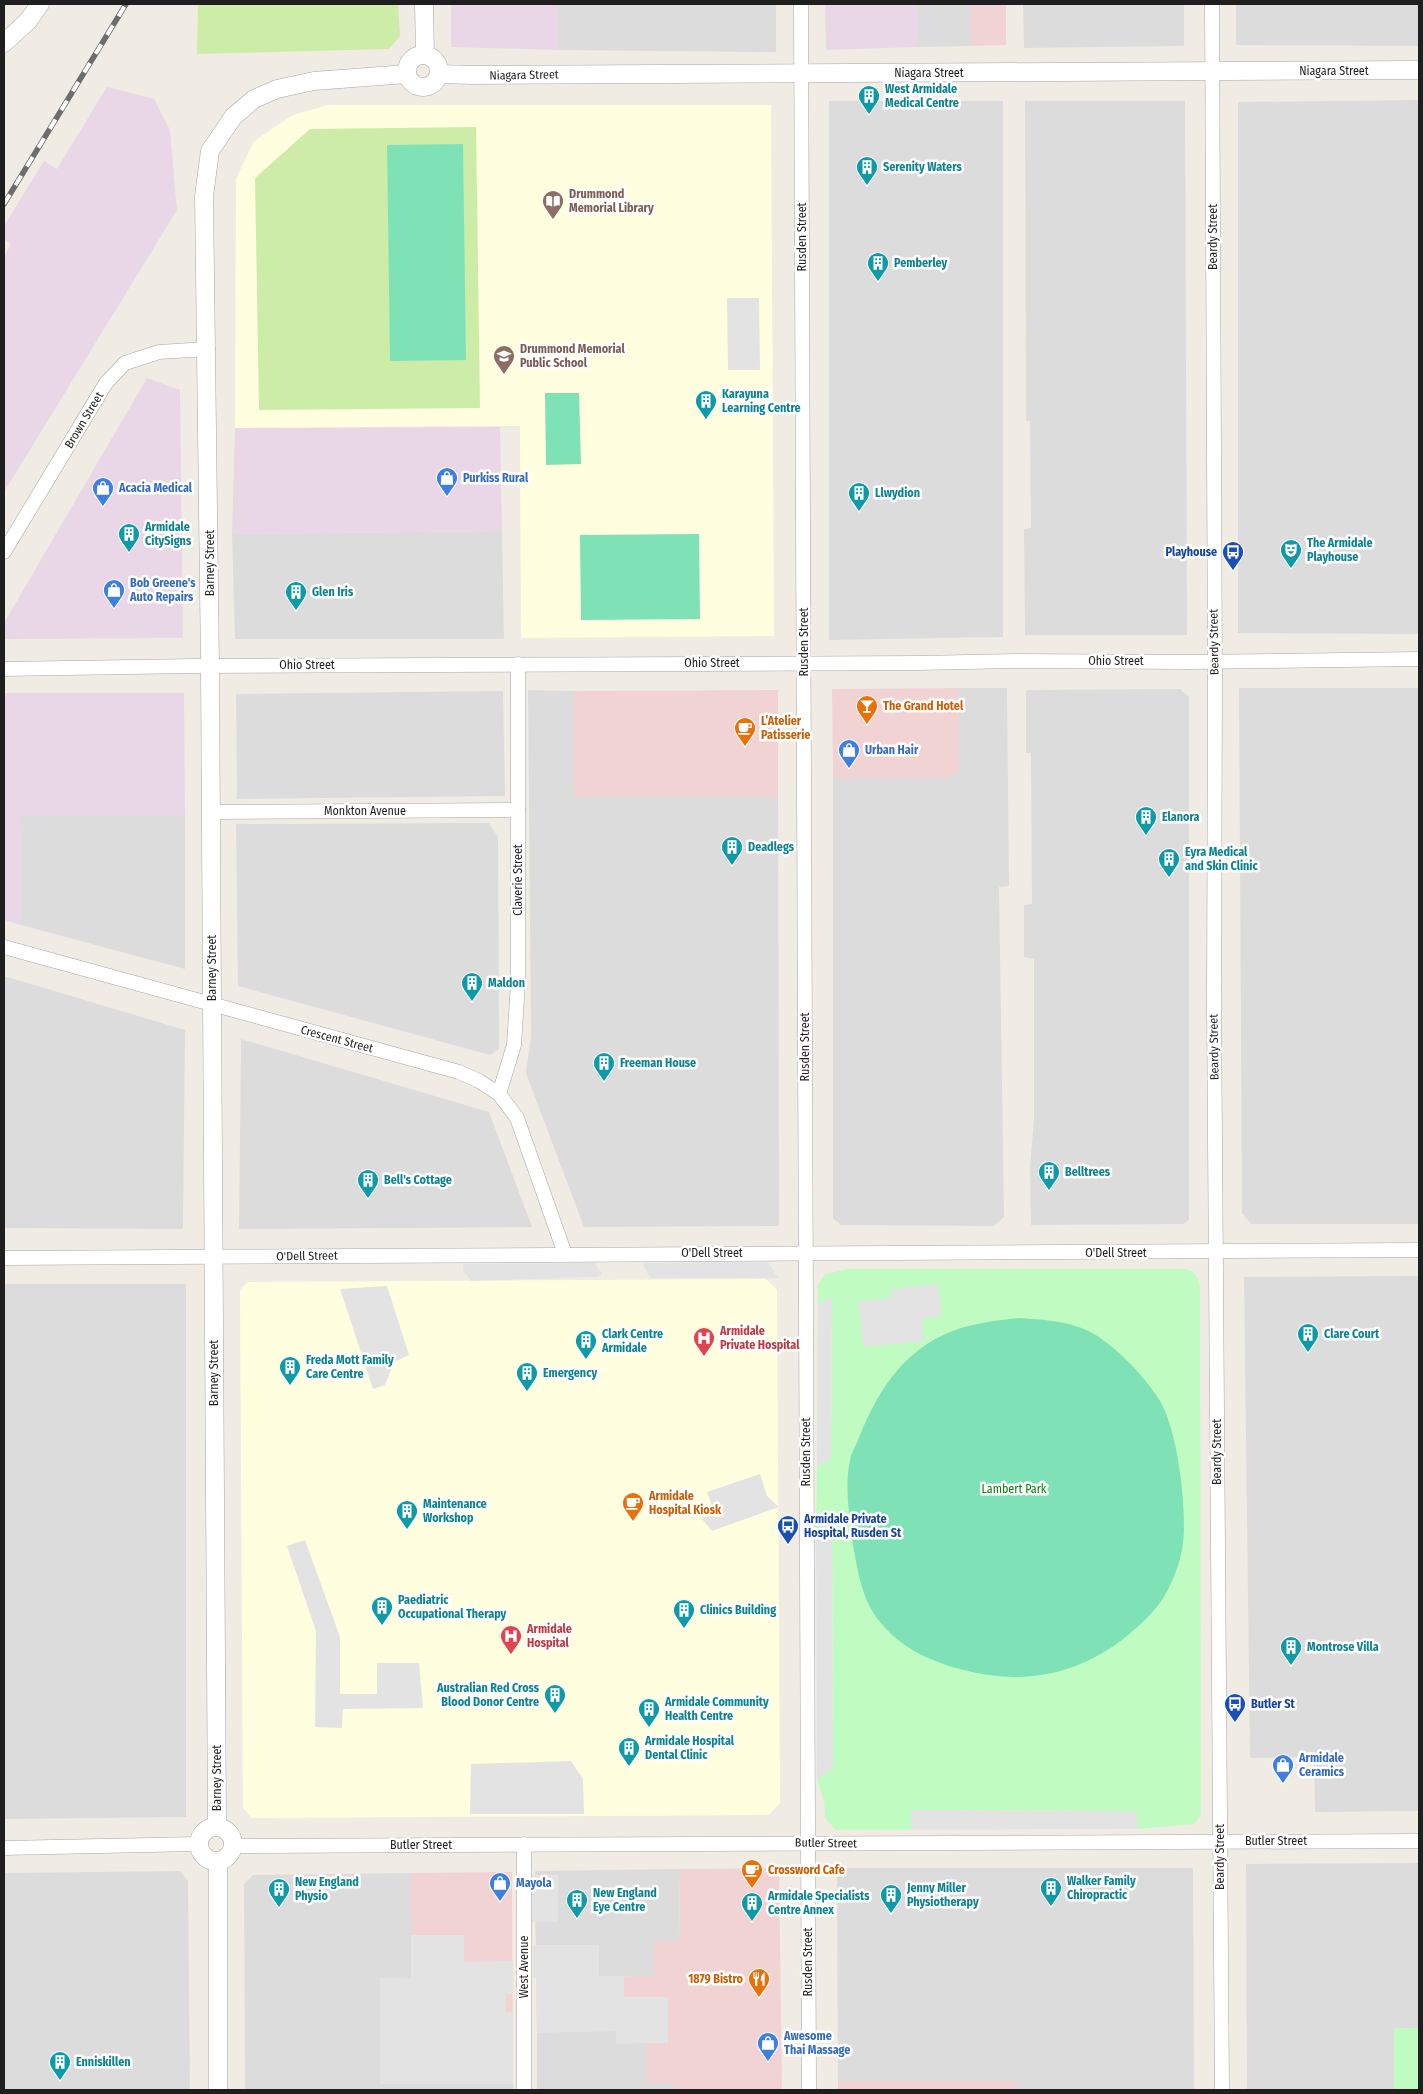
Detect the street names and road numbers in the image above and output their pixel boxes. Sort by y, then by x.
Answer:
street label: Niagara Street [1299,64,1369,78]
street label: Niagara Street [894,66,964,80]
street label: Niagara Street [489,67,559,83]
street label: Rusden Street [795,202,809,271]
street label: Beardy Street [1206,204,1220,270]
street label: Brown Street [62,389,106,451]
street label: Barney Street [203,530,217,596]
street label: Rusden Street [797,607,811,676]
street label: Beardy Street [1206,609,1222,675]
street label: Ohio Street [1088,654,1144,668]
street label: Ohio Street [684,656,740,670]
street label: Ohio Street [279,658,335,672]
street label: Monkton Avenue [324,804,406,818]
street label: Claverie Street [511,844,525,916]
street label: Barney Street [205,935,219,1001]
street label: Rusden Street [798,1012,812,1081]
street label: Beardy Street [1206,1014,1222,1080]
street label: Crescent Street [299,1023,375,1055]
street label: O'Dell Street [681,1246,743,1260]
street label: O'Dell Street [1085,1246,1147,1260]
street label: O'Dell Street [276,1248,338,1264]
street label: Barney Street [207,1340,221,1406]
street label: Rusden Street [799,1417,813,1486]
street label: Beardy Street [1210,1419,1224,1485]
street label: Barney Street [210,1745,224,1811]
street label: Beardy Street [1213,1824,1227,1890]
street label: Butler Street [1245,1834,1307,1848]
street label: Butler Street [795,1835,857,1851]
street label: Butler Street [390,1838,452,1852]
street label: Rusden Street [801,1927,815,1996]
street label: West Avenue [517,1936,531,1998]

